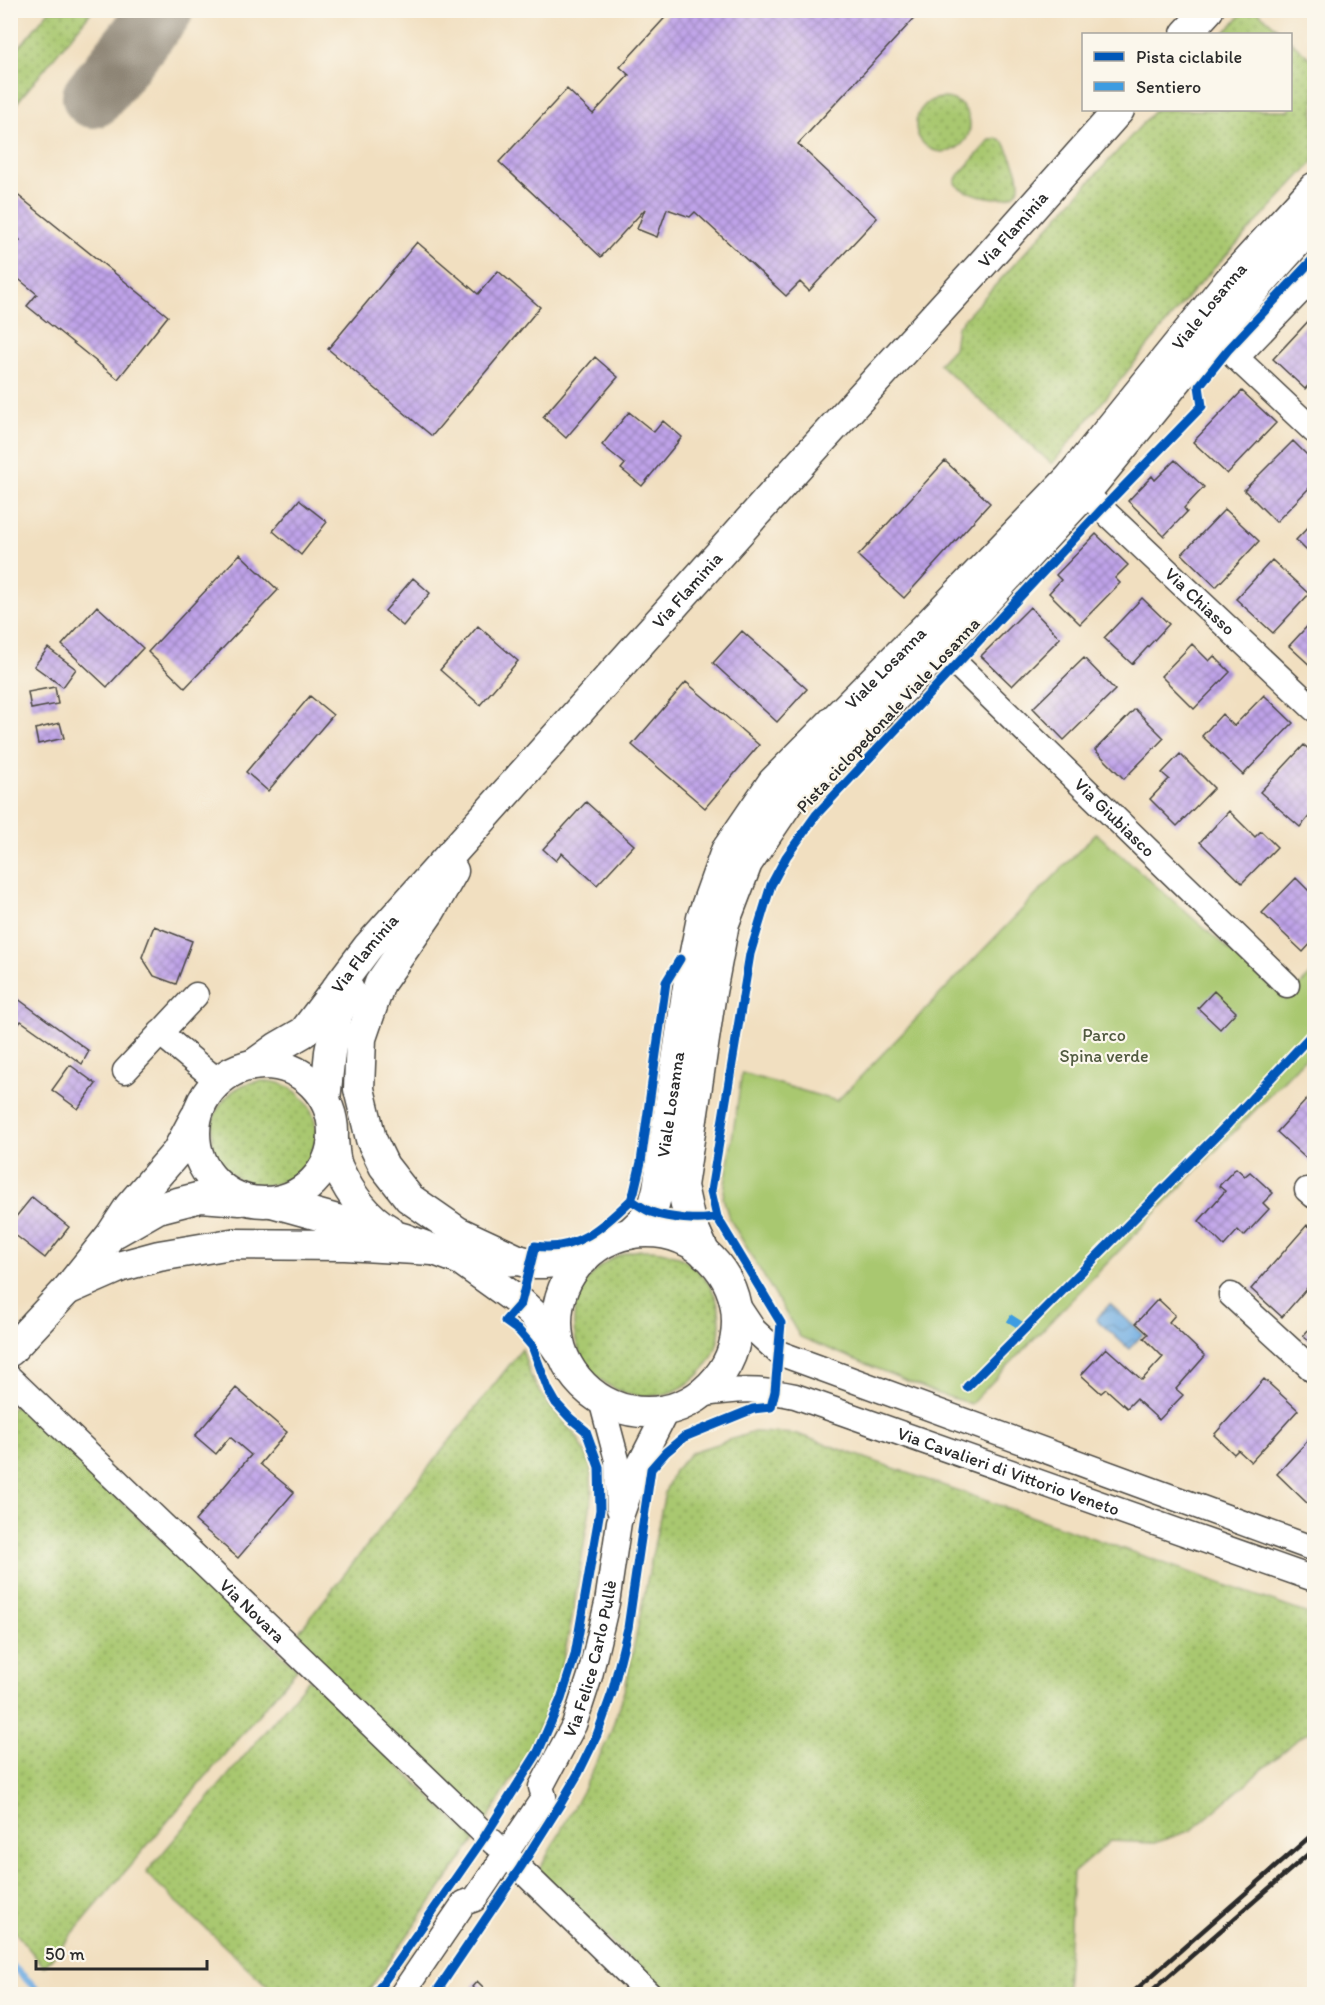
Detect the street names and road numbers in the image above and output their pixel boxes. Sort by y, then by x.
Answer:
street label: Via Flaminia [973,186,1053,272]
street label: Viale Losanna [1167,257,1252,354]
street label: Via Flaminia [647,547,728,633]
street label: Via Chiasso [1160,563,1240,640]
street label: Pista ciclopedonale Viale Losanna [792,613,985,817]
street label: Viale Losanna [840,622,931,714]
street label: Via Giubiasco [1070,773,1160,862]
street label: Via Flaminia [326,909,404,997]
street label: Viale Losanna [652,1049,689,1159]
street label: Via Cavalieri di Vittorio Veneto [894,1422,1123,1521]
street label: Via Novara [215,1574,290,1647]
street label: Via Felice Carlo Pullè [558,1579,621,1741]

